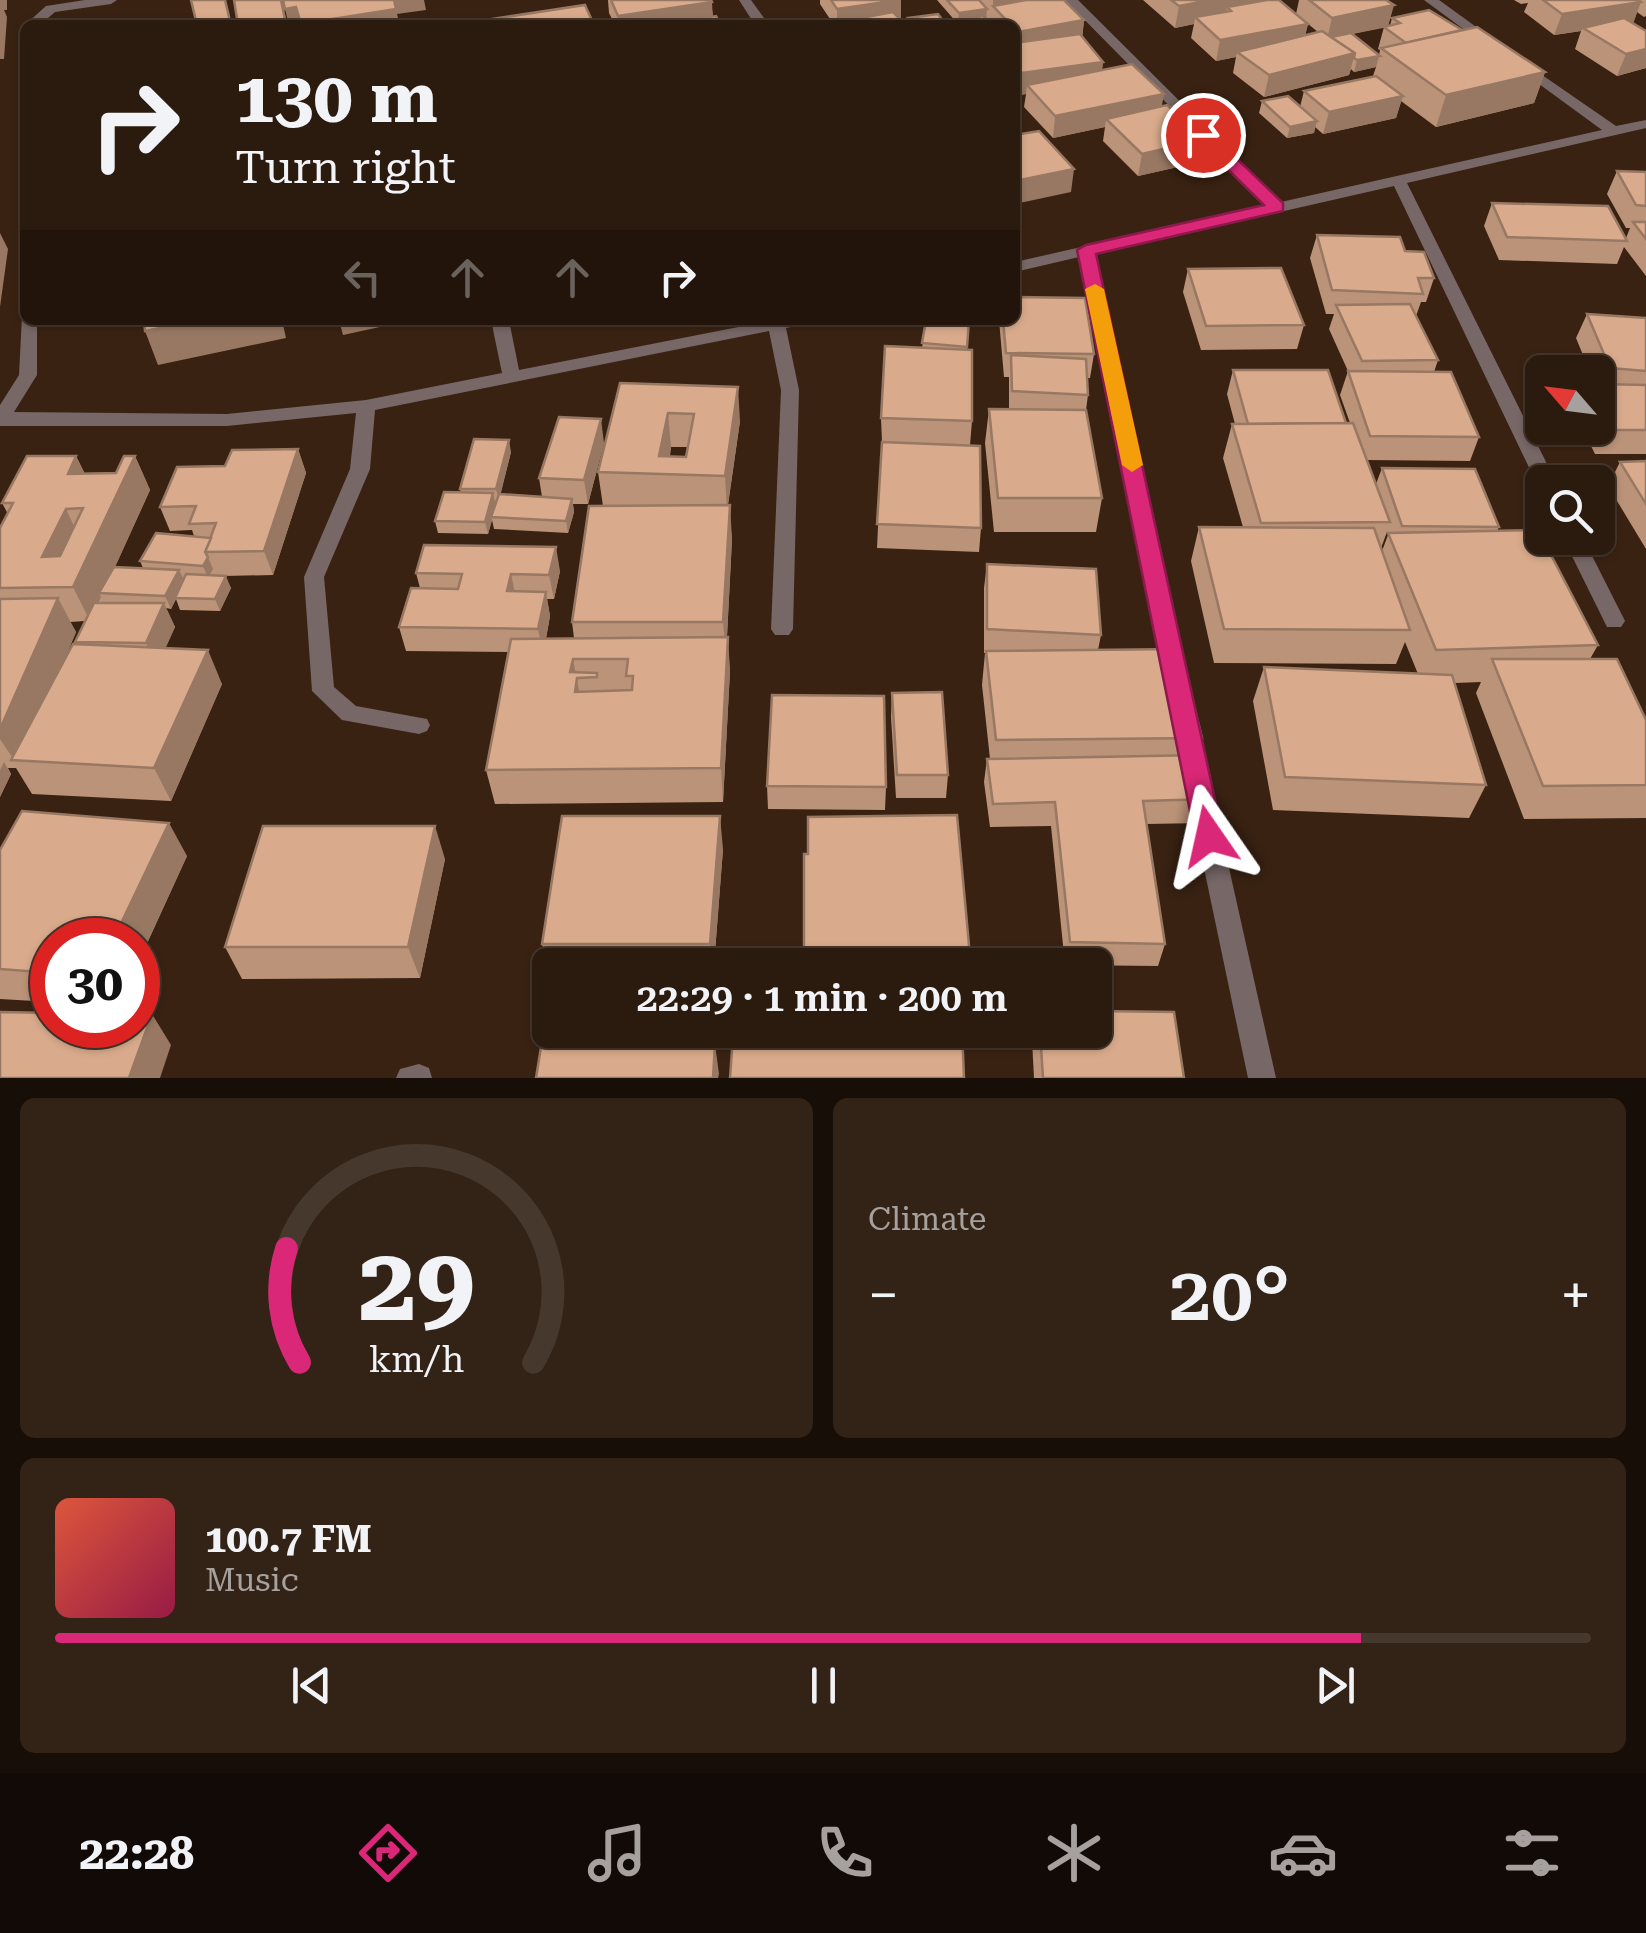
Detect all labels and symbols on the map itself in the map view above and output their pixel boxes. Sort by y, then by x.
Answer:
pin [1161,93,1246,178]
north arrow [1525,355,1615,445]
position arrow [1157,784,1261,888]
speed limit sign: 30 [30,918,160,1048]

